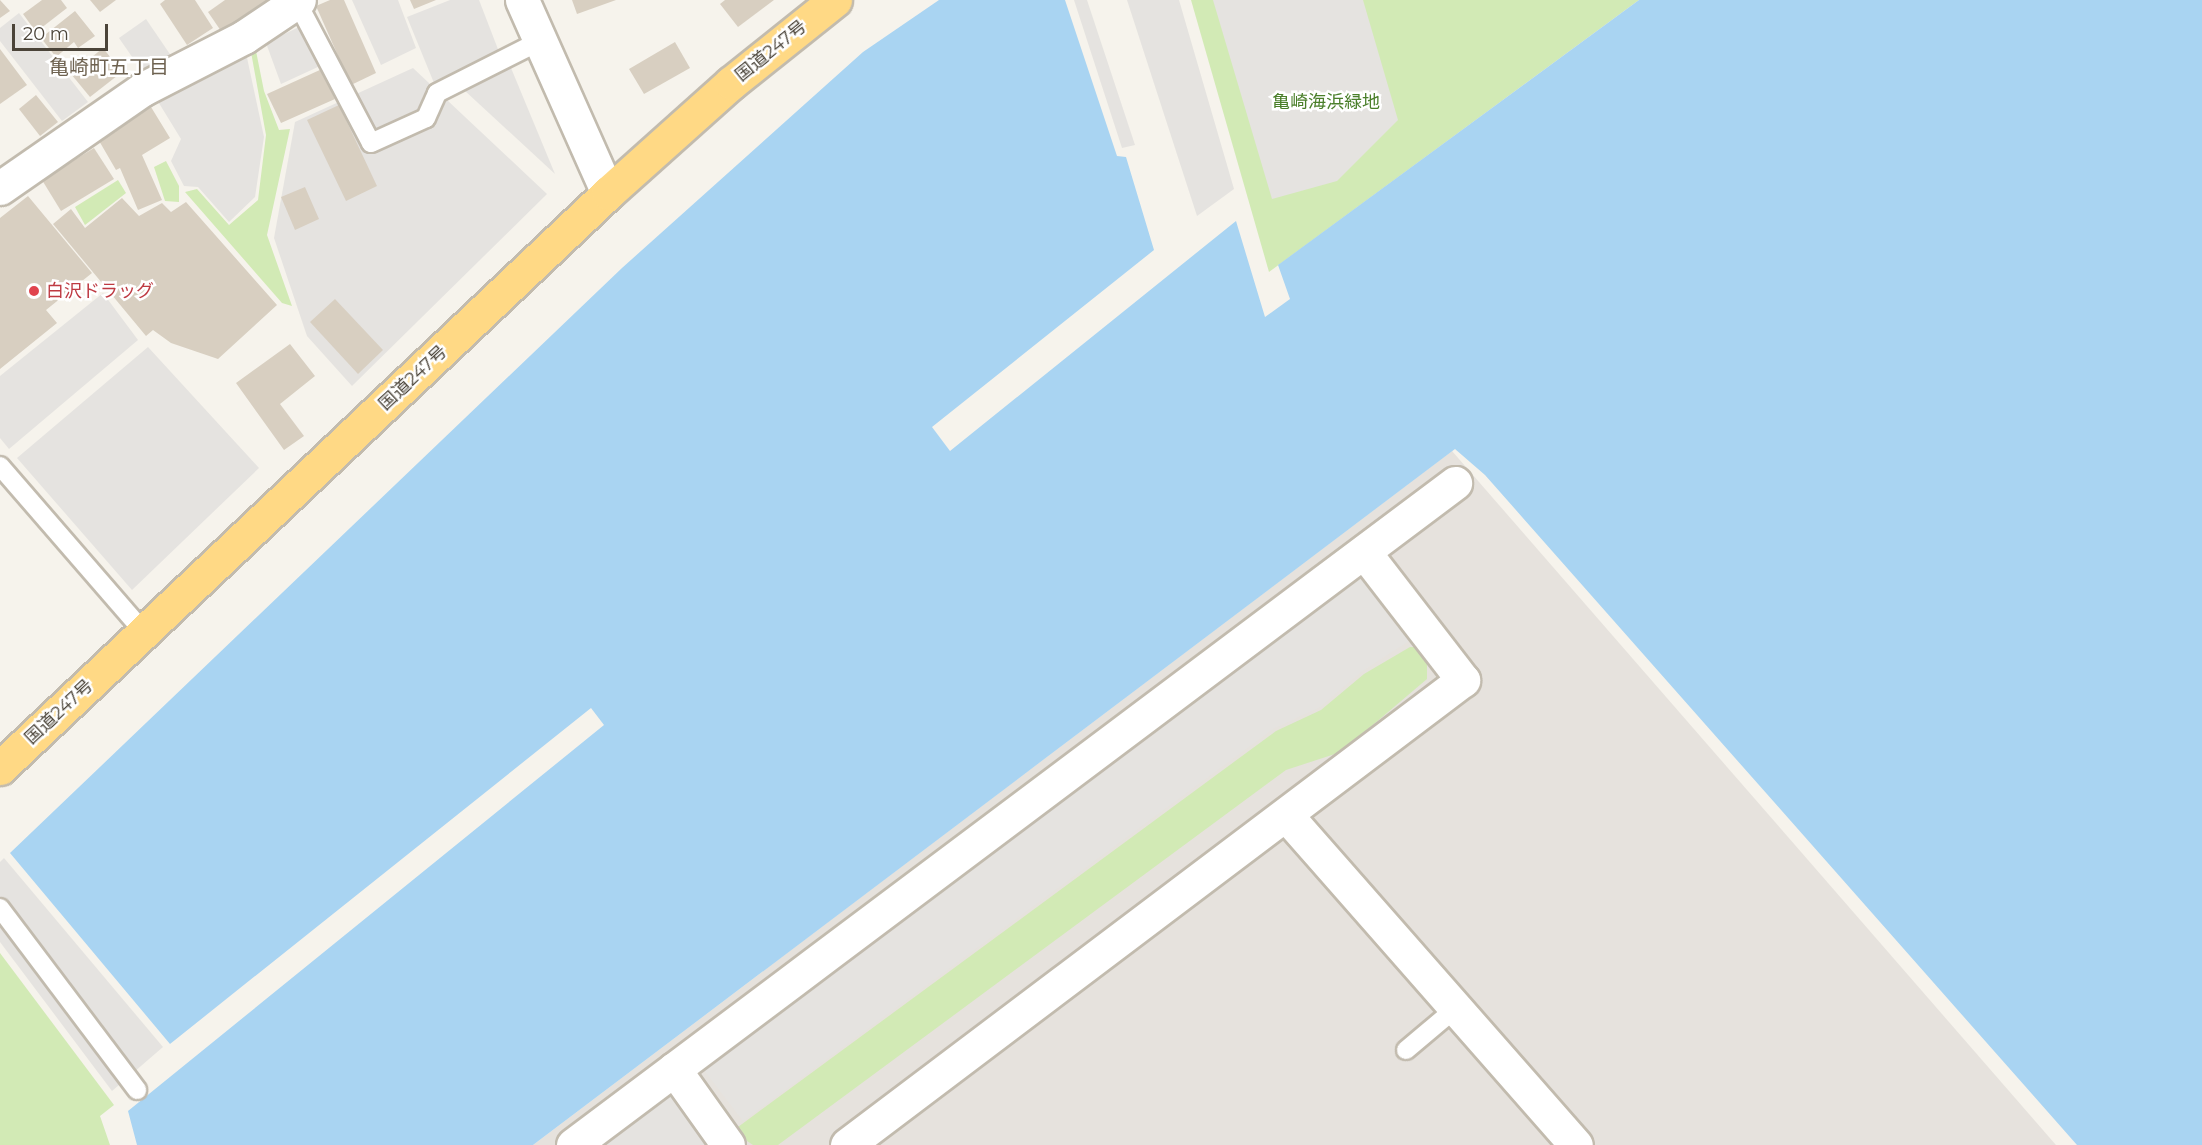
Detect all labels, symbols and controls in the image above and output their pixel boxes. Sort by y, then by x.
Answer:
scale bar [15,12,111,50]
street label: 国道247号 [731,16,811,86]
text: 20 m [23,23,69,45]
district label: 亀崎町五丁目 [49,55,169,79]
park label: 亀崎海浜緑地 [1272,91,1380,113]
place label: 白沢ドラッグ [46,280,154,302]
marker: 白沢ドラッグ [27,284,41,298]
street label: 国道247号 [374,341,452,415]
street label: 国道247号 [20,675,98,749]

